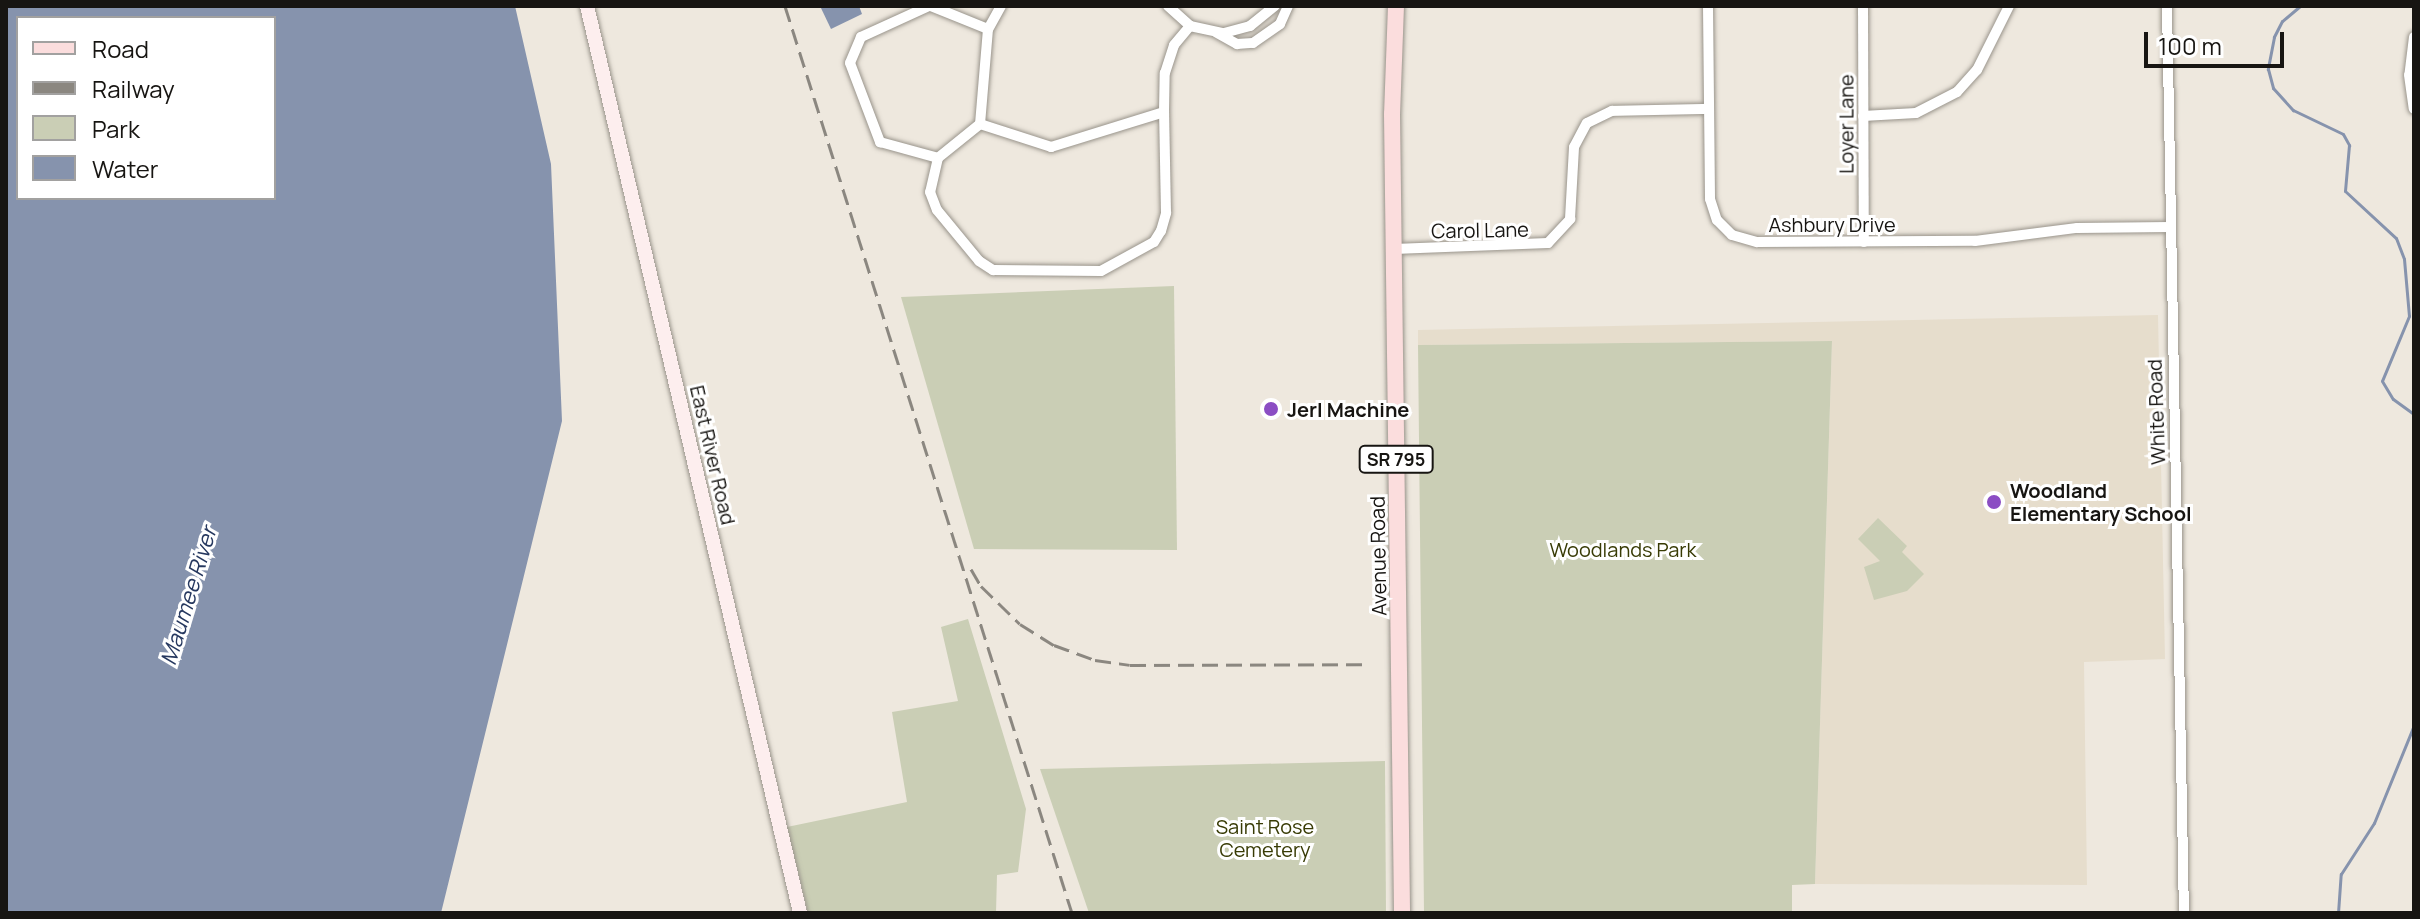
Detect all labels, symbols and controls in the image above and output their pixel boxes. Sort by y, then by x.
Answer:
legend [16,16,276,200]
scale bar [2148,16,2288,66]
text: 100 m [2158,29,2222,62]
text: Road [92,32,149,65]
text: Railway [92,72,175,105]
street label: Loyer Lane [1834,74,1858,174]
text: Park [92,112,140,145]
text: Water [92,152,159,185]
street label: Ashbury Drive [1768,212,1896,236]
street label: Carol Lane [1431,217,1529,243]
street label: White Road [2142,359,2170,465]
street label: East River Road [685,383,741,527]
place label: Jerl Machine [1287,397,1409,421]
marker: Jerl Machine [1262,400,1280,418]
road number: SR 795 [1358,445,1434,473]
place label: Woodland Elementary School [2010,478,2192,525]
marker: Woodland Elementary School [1985,493,2003,511]
street label: Avenue Road [1365,496,1391,616]
water label: Maumee River [155,524,223,668]
park label: Woodlands Park [1550,537,1696,561]
park label: Saint Rose Cemetery [1216,815,1314,862]

